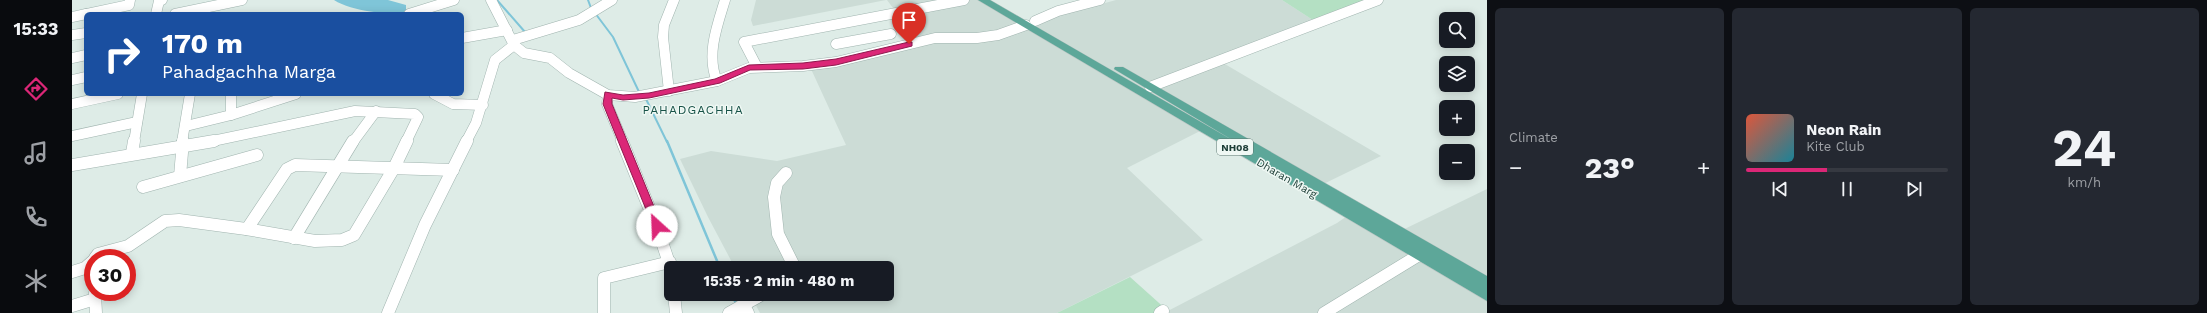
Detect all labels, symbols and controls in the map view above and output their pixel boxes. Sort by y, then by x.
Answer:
pin [892,3,926,44]
icon: arrive [898,9,920,31]
map controls [1439,12,1475,180]
button: search [1439,12,1475,48]
text: 15:33 [13,18,59,39]
text: 170 m [162,27,243,60]
icon: right [96,28,148,80]
button: layers [1439,56,1475,92]
text: Pahadgachha Marga [162,61,336,82]
icon: directions [22,75,50,103]
button: + [1439,100,1475,136]
district label: PAHADGACHHA [642,103,744,117]
text: 24 [2052,118,2116,179]
text: Neon Rain [1806,121,1881,139]
text: Climate [1509,130,1558,145]
icon: music [22,139,50,167]
road number: NH08 [1217,139,1253,155]
text: Kite Club [1806,139,1865,154]
button: − [1439,144,1475,180]
text: 23° [1584,150,1635,185]
text: − [1509,155,1522,180]
text: + [1697,155,1710,180]
street label: Dharan Marg [1254,156,1319,201]
text: km/h [2068,175,2101,190]
icon: previous [1769,178,1791,200]
icon: pause [1836,178,1858,200]
icon: next [1903,178,1925,200]
icon: phone [22,203,50,231]
position arrow [636,205,678,247]
speed limit sign: 30 [84,249,136,301]
icon: climate [22,267,50,295]
text: 15:35 · 2 min · 480 m [704,272,854,290]

